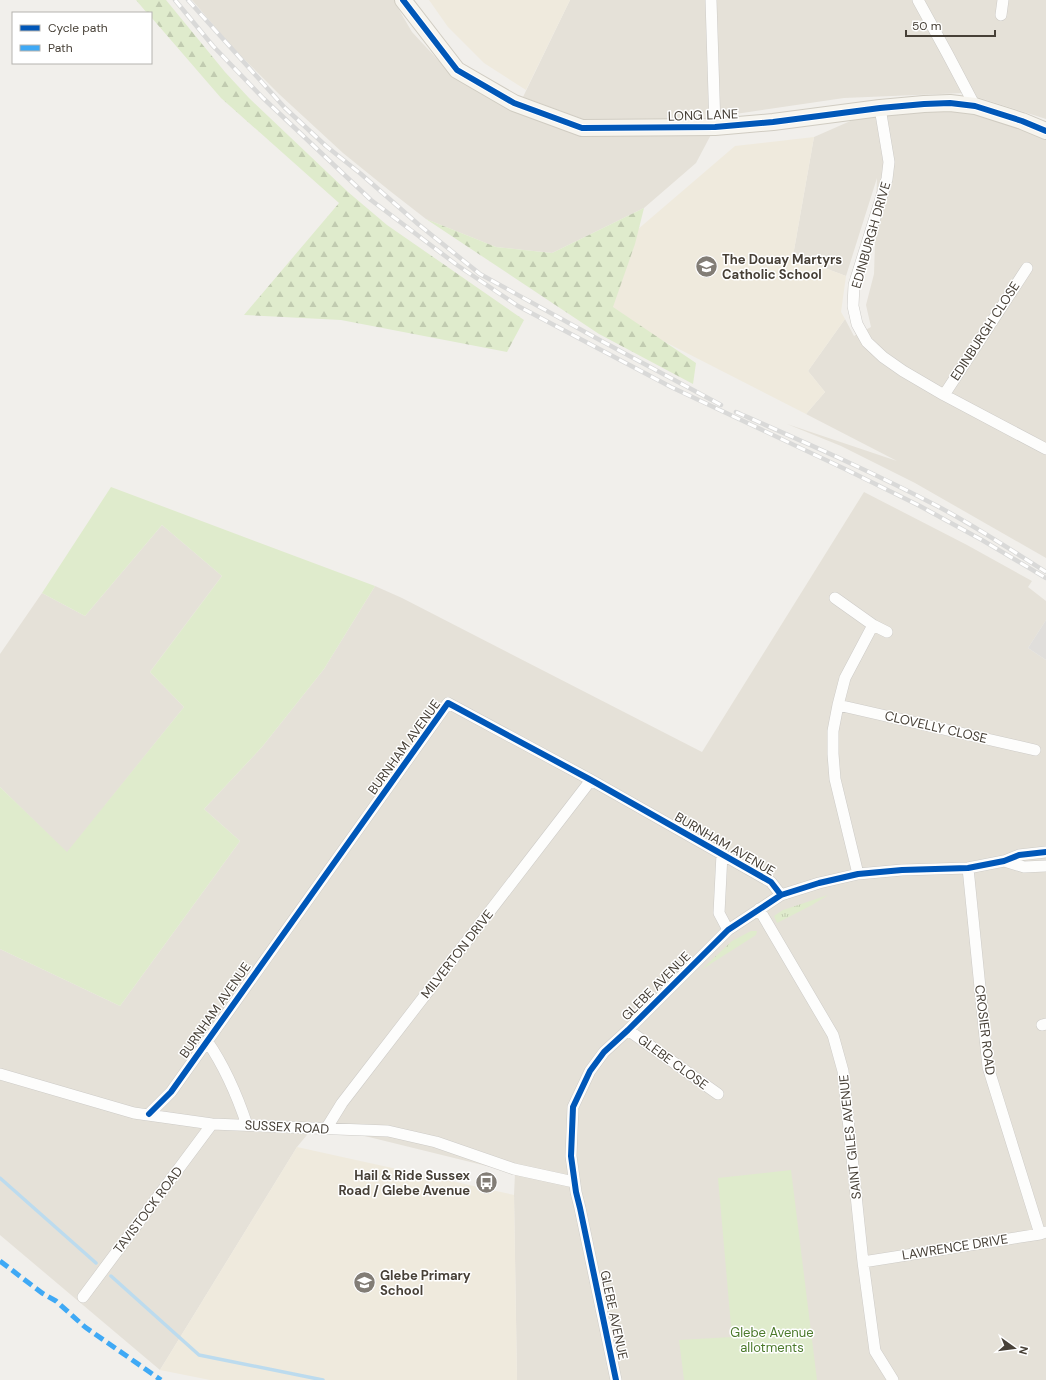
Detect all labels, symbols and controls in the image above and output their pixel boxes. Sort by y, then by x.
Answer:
legend [12,12,152,64]
scale bar [906,12,995,38]
text: 50 m [912,18,941,34]
text: Cycle path [48,20,108,36]
text: Path [48,40,73,56]
street label: LONG LANE [668,105,738,125]
street label: EDINBURGH DRIVE [848,180,894,290]
place label: The Douay Martyrs Catholic School [722,251,842,283]
school or university icon: The Douay Martyrs Catholic School [694,253,720,279]
street label: EDINBURGH CLOSE [947,278,1023,384]
street label: BURNHAM AVENUE [364,696,444,798]
street label: CLOVELLY CLOSE [883,707,989,747]
street label: BURNHAM AVENUE [672,808,778,880]
street label: MILVERTON DRIVE [417,906,497,1002]
street label: GLEBE AVENUE [618,948,694,1024]
street label: BURNHAM AVENUE [176,959,254,1061]
street label: CROSIER ROAD [971,984,999,1076]
street label: GLEBE CLOSE [634,1031,712,1093]
street label: SAINT GILES AVENUE [835,1074,865,1200]
street label: SUSSEX ROAD [244,1116,330,1138]
street label: TAVISTOCK ROAD [110,1163,186,1257]
place label: Hail & Ride Sussex Road / Glebe Avenue [338,1167,471,1199]
bus stop icon: Hail & Ride Sussex Road / Glebe Avenue [473,1169,499,1195]
street label: LAWRENCE DRIVE [901,1230,1009,1264]
place label: Glebe Primary School [380,1267,471,1299]
school or university icon: Glebe Primary School [352,1269,378,1295]
street label: GLEBE AVENUE [596,1269,632,1361]
park label: Glebe Avenue allotments [730,1324,814,1356]
north arrow [994,1328,1034,1368]
text: N [1016,1345,1031,1356]

